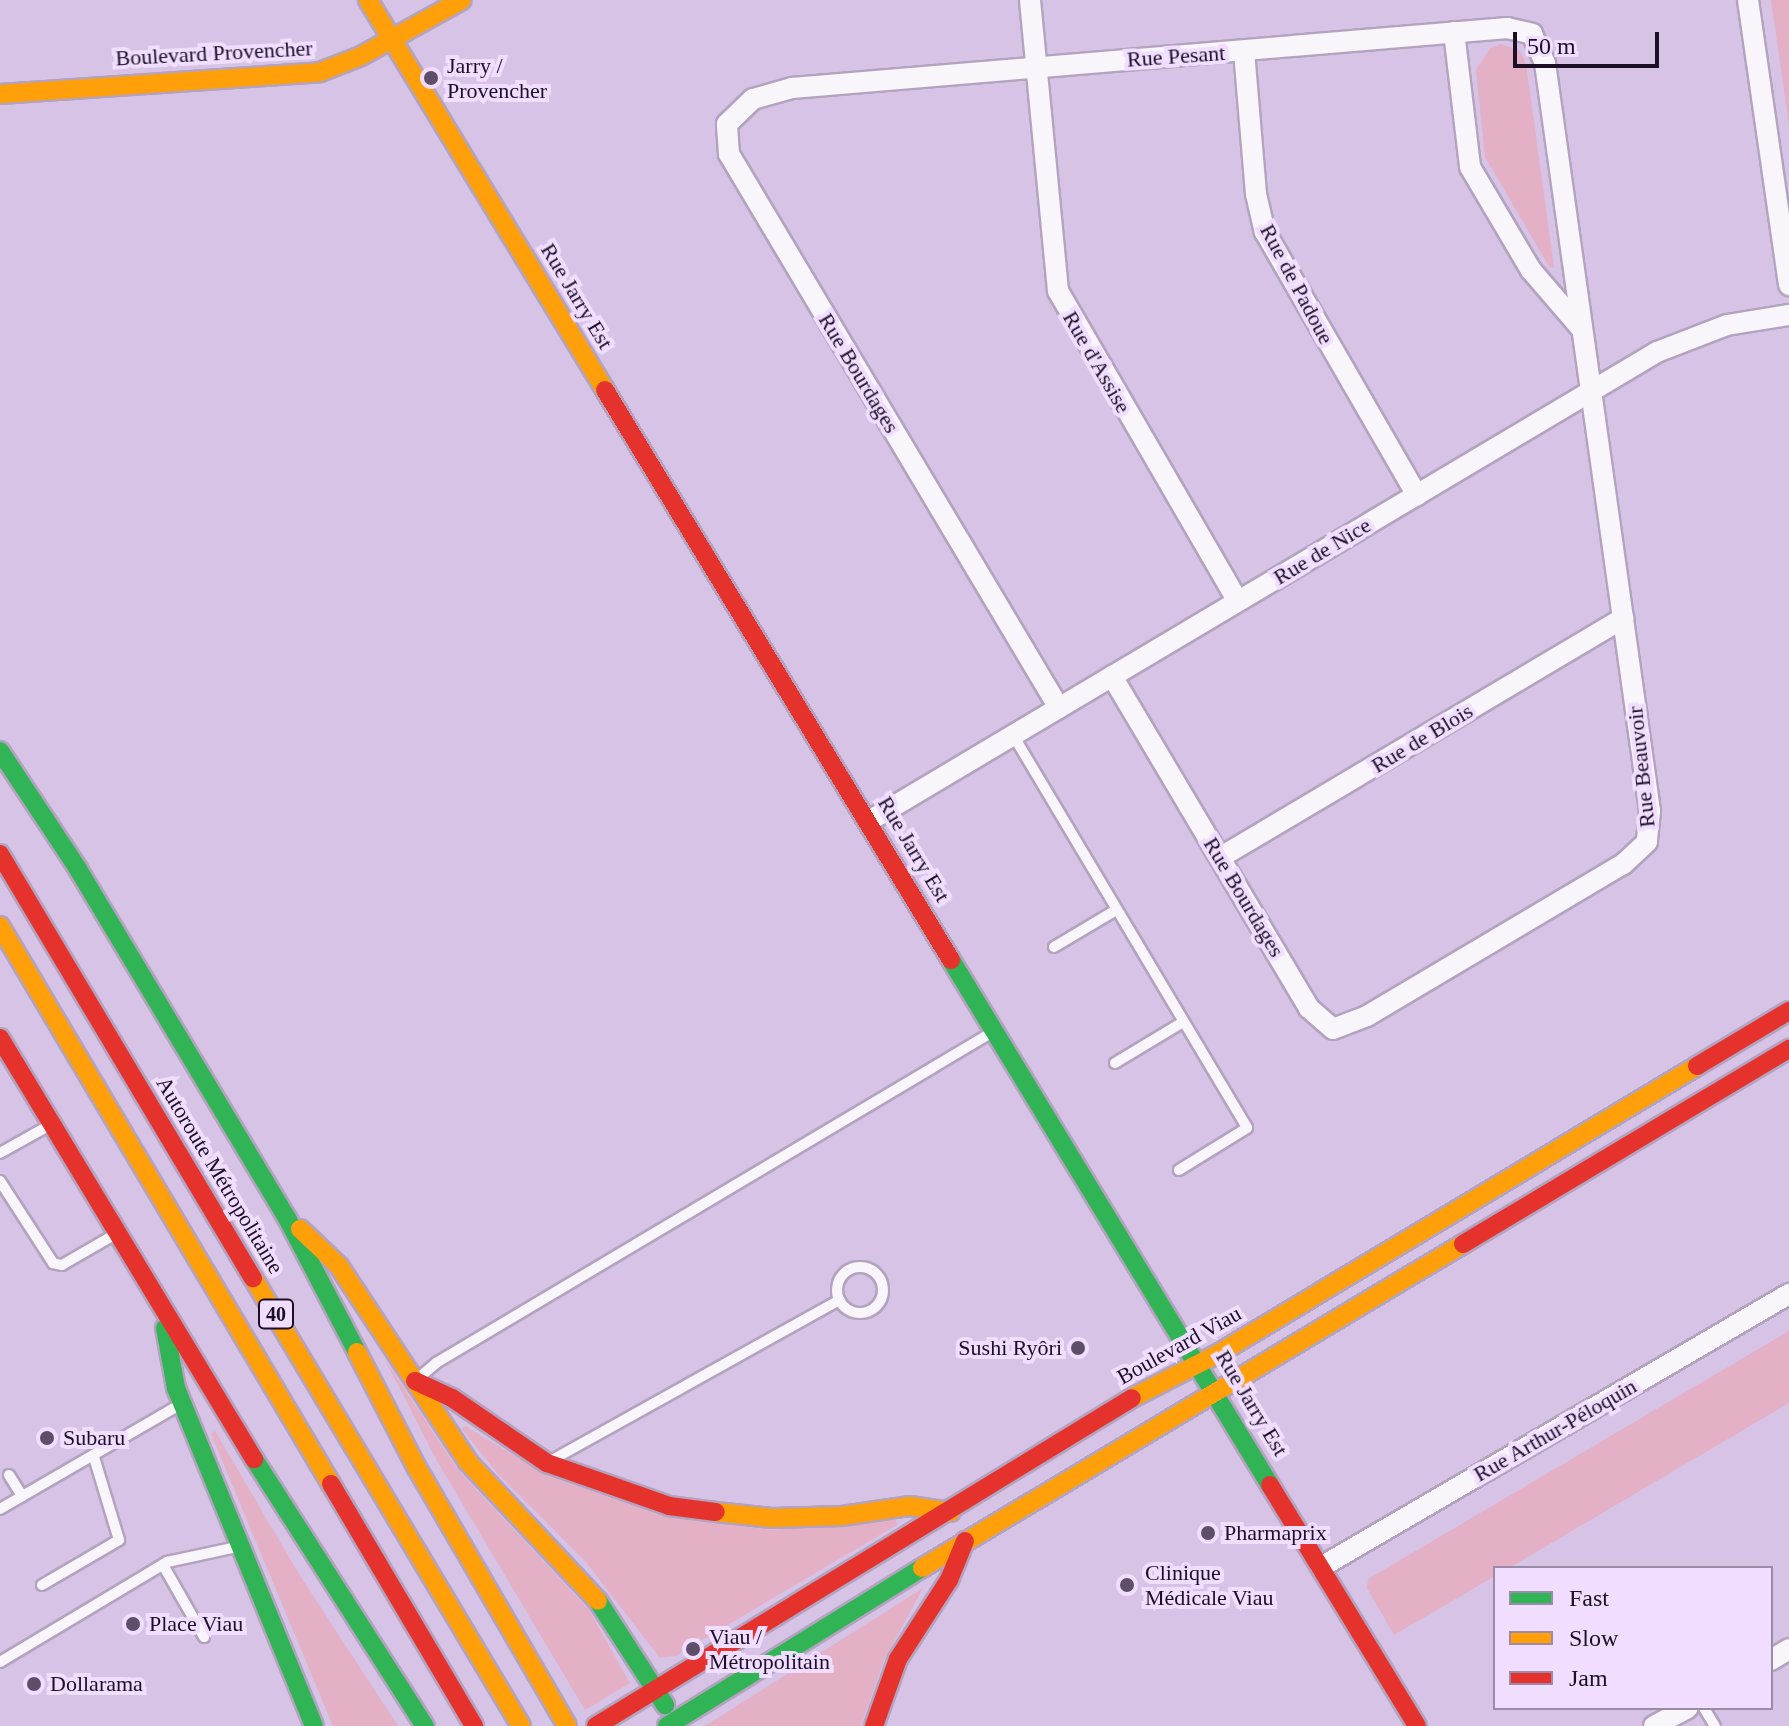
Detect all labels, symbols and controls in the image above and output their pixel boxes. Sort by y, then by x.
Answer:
scale bar [1517,16,1663,66]
text: 50 m [1527,33,1576,59]
street label: Boulevard Provencher [115,35,313,71]
street label: Rue Pesant [1126,39,1226,73]
place label: Jarry / Provencher [447,52,547,104]
marker: Jarry / Provencher [422,69,440,87]
street label: Rue de Padoue [1254,220,1340,348]
street label: Rue Jarry Est [535,238,619,354]
street label: Rue d'Assise [1057,306,1137,418]
street label: Rue Bourdages [813,308,905,438]
street label: Rue de Nice [1269,512,1375,590]
street label: Rue de Blois [1366,697,1478,779]
street label: Rue Beauvoir [1622,705,1660,829]
street label: Rue Jarry Est [872,791,956,907]
street label: Rue Bourdages [1198,832,1290,962]
street label: Autoroute Métropolitaine [151,1072,289,1278]
road number: 40 [258,1298,294,1330]
street label: Boulevard Viau [1112,1300,1246,1390]
place label: Sushi Ryôri [958,1335,1062,1361]
marker: Sushi Ryôri [1069,1339,1087,1357]
street label: Rue Jarry Est [1210,1345,1294,1461]
street label: Rue Arthur-Péloquin [1468,1372,1642,1488]
place label: Subaru [63,1425,125,1451]
marker: Subaru [38,1429,56,1447]
place label: Pharmaprix [1224,1520,1327,1546]
marker: Pharmaprix [1199,1524,1217,1542]
place label: Clinique Médicale Viau [1145,1559,1274,1610]
legend [1493,1566,1773,1710]
marker: Clinique Médicale Viau [1116,1574,1138,1596]
text: Fast [1569,1585,1609,1611]
place label: Place Viau [149,1611,244,1637]
marker: Place Viau [124,1615,142,1633]
place label: Viau / Métropolitain [709,1623,830,1674]
text: Slow [1569,1625,1618,1651]
marker: Viau / Métropolitain [684,1640,702,1658]
text: Jam [1569,1665,1608,1691]
place label: Dollarama [50,1671,143,1697]
marker: Dollarama [25,1675,43,1693]

